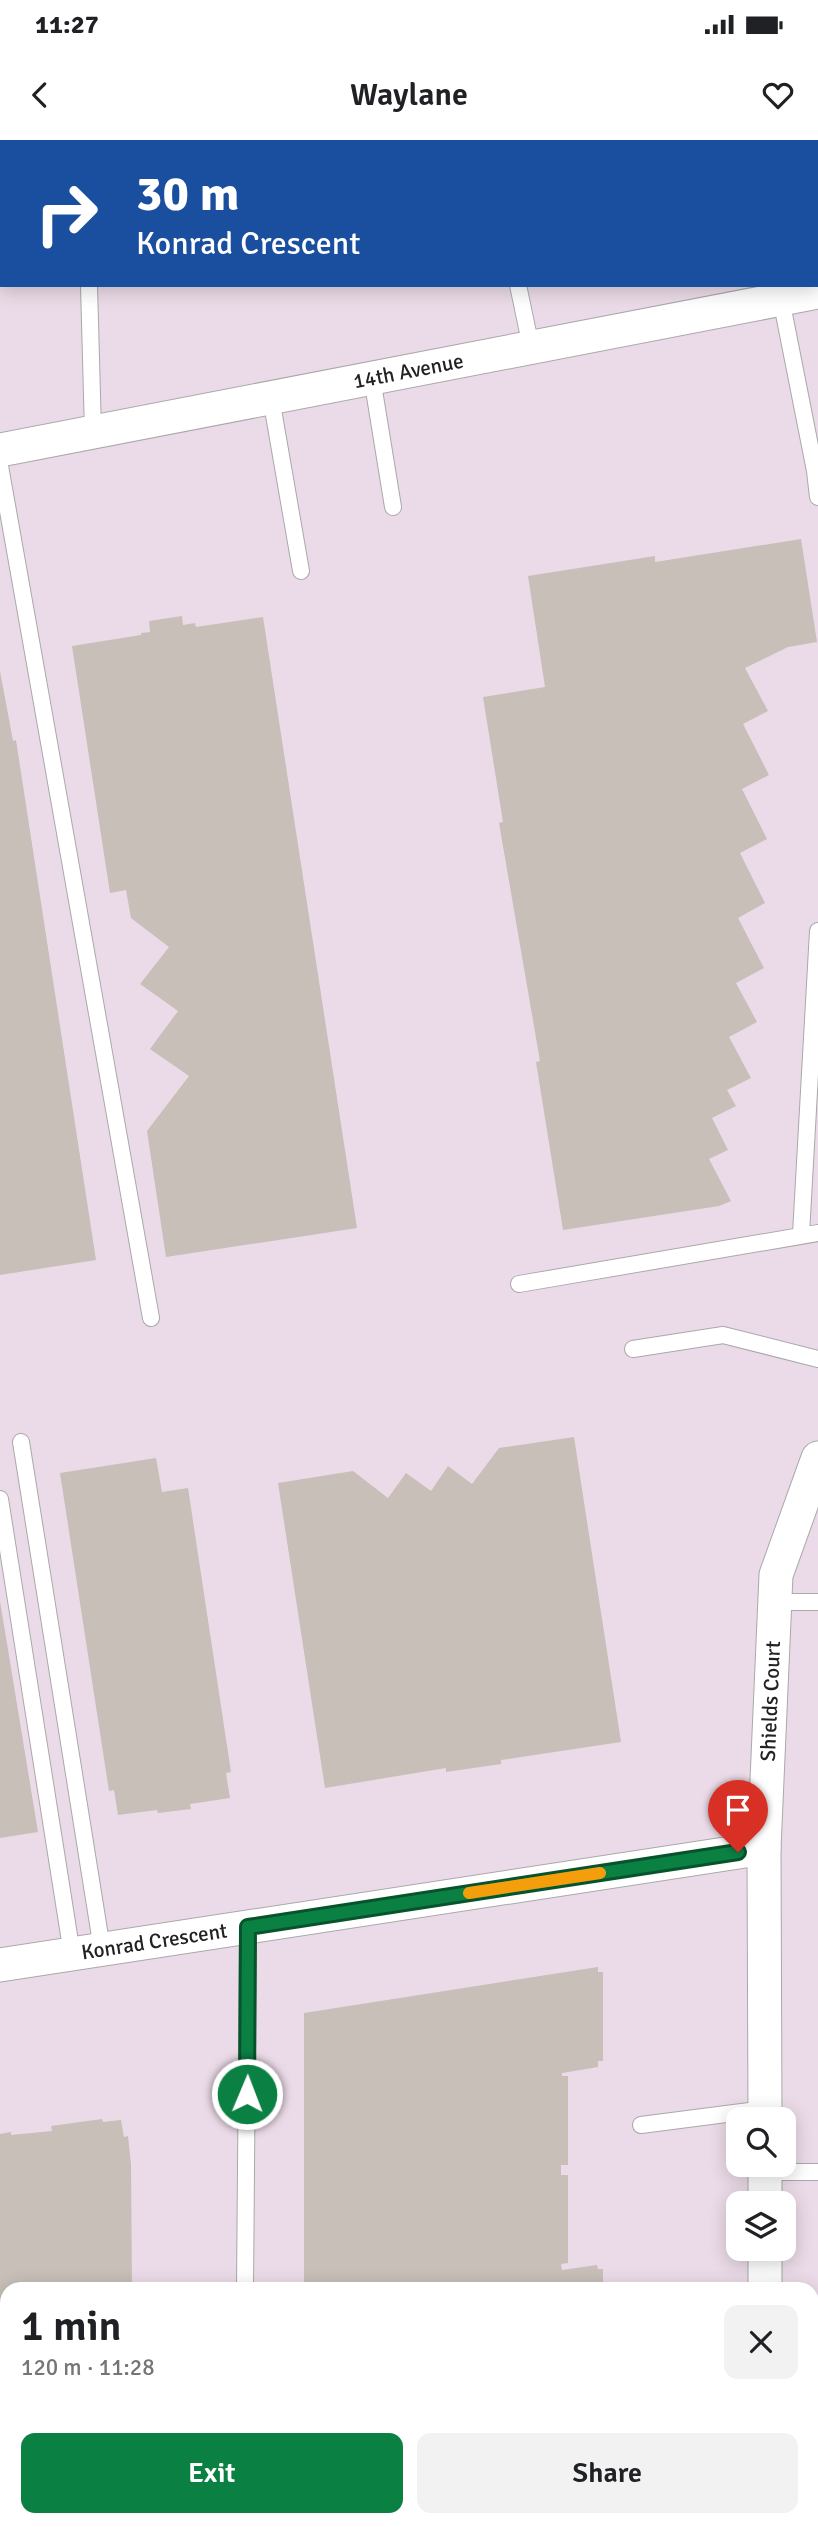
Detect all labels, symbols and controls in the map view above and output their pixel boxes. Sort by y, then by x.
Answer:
text: 11:27 [35,9,99,41]
text: Waylane [350,75,468,114]
icon: back [21,76,59,114]
icon: heart [759,76,797,114]
text: 30 m [136,164,239,224]
icon: right [21,168,112,259]
text: Konrad Crescent [136,224,360,263]
street label: 14th Avenue [351,348,466,394]
street label: Shields Court [755,1640,786,1762]
pin [708,1780,768,1852]
icon: arrive [719,1791,757,1829]
street label: Konrad Crescent [79,1917,229,1965]
position arrow [210,2057,284,2131]
map controls [726,2107,796,2261]
button: search [726,2107,796,2177]
button: layers [726,2191,796,2261]
text: 1 min [21,2301,122,2352]
button: close [724,2305,798,2379]
text: 120 m · 11:28 [21,2353,155,2382]
button: Exit [21,2433,403,2513]
button: Share [417,2433,798,2513]

